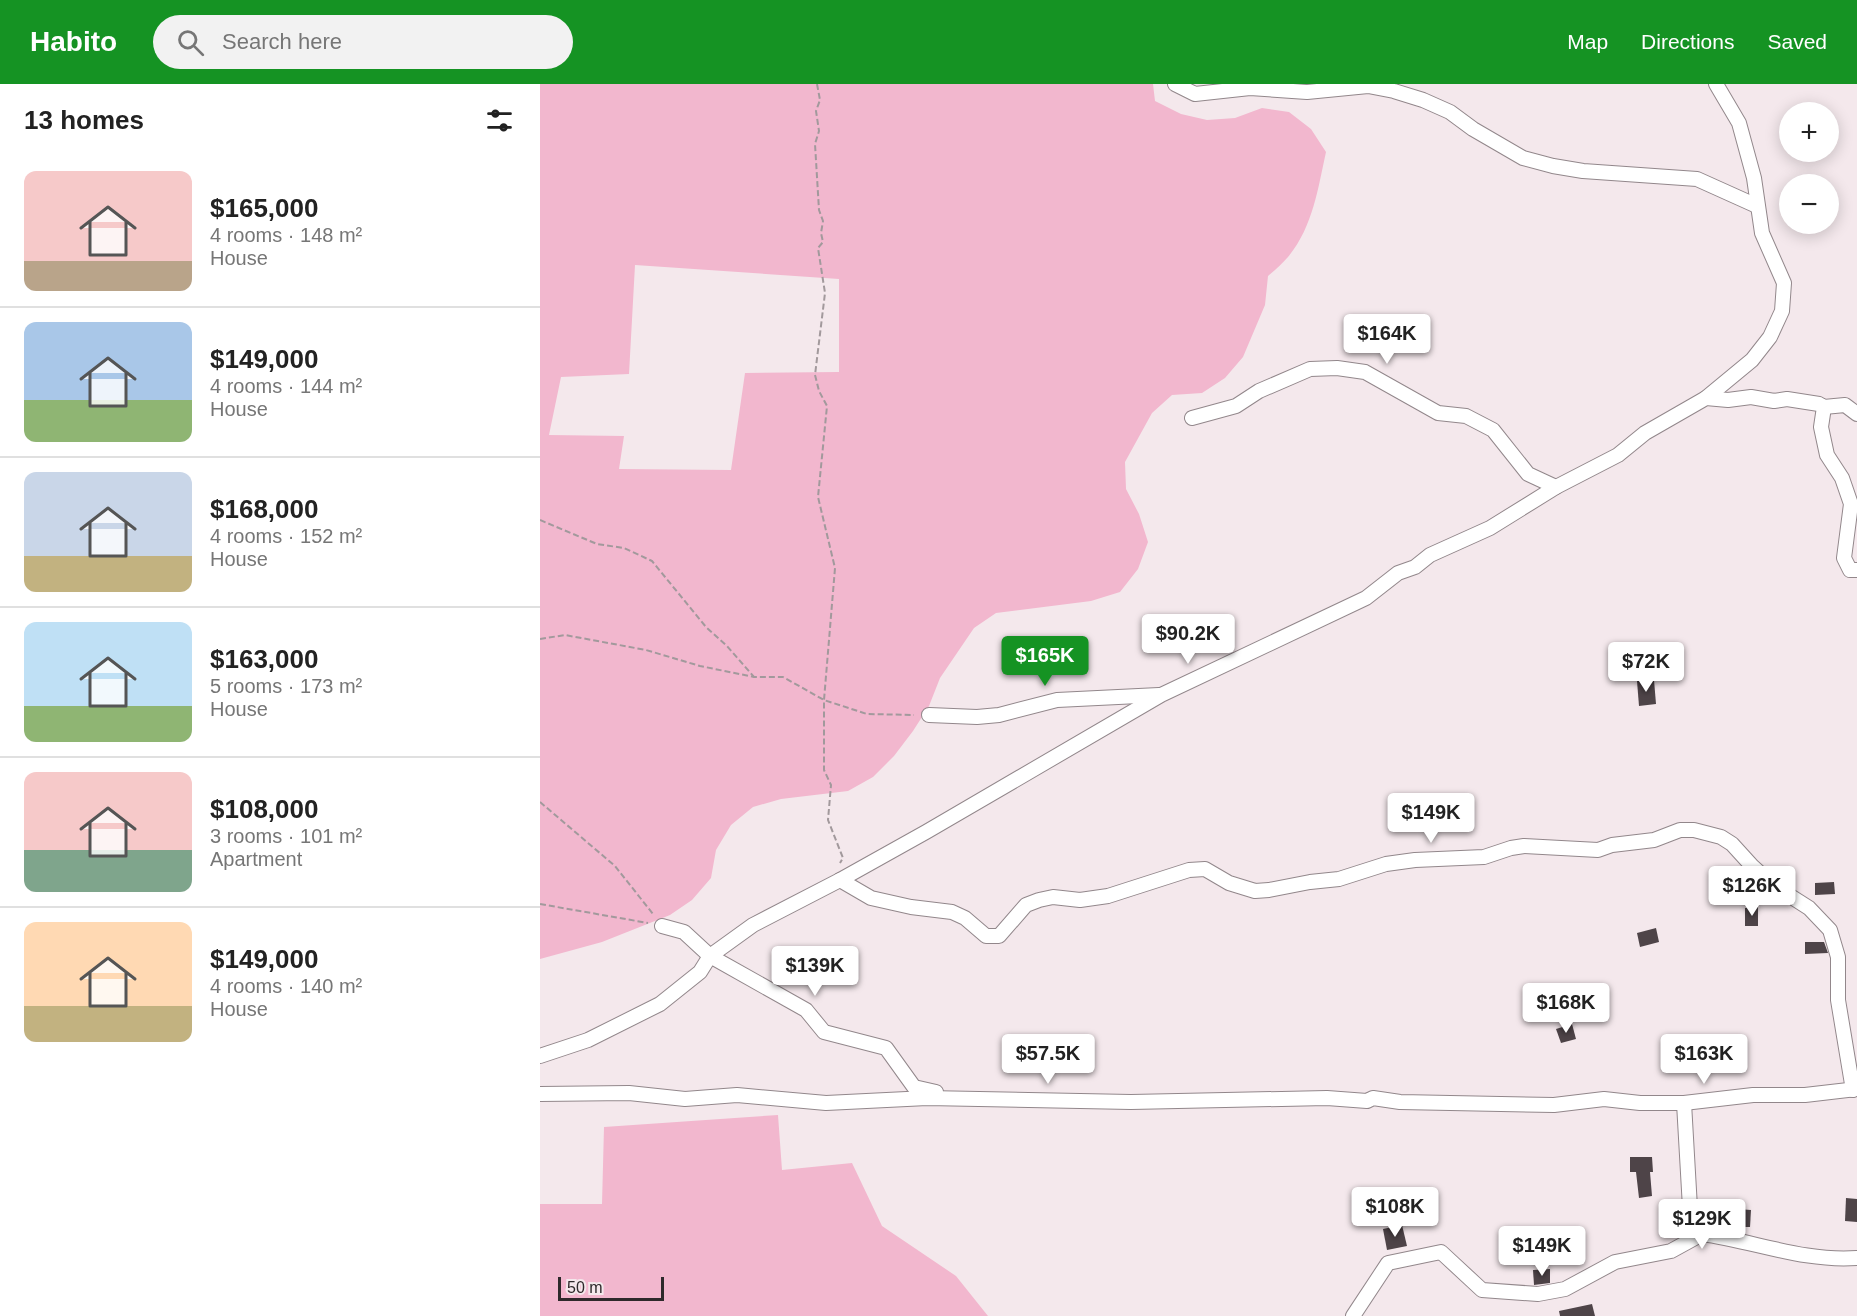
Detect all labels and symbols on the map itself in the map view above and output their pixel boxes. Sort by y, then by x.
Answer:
pin: $164K [1345,314,1429,365]
pin: $90.2K [1139,614,1237,665]
pin: $165K [1003,636,1087,687]
pin: $72K [1610,642,1682,693]
pin: $149K [1389,793,1473,844]
pin: $126K [1710,866,1794,917]
pin: $139K [773,946,857,997]
pin: $168K [1524,983,1608,1034]
pin: $57.5K [999,1034,1097,1085]
pin: $163K [1662,1034,1746,1085]
pin: $108K [1353,1187,1437,1238]
pin: $129K [1660,1199,1744,1250]
pin: $149K [1500,1226,1584,1277]
scale bar [558,1274,664,1302]

